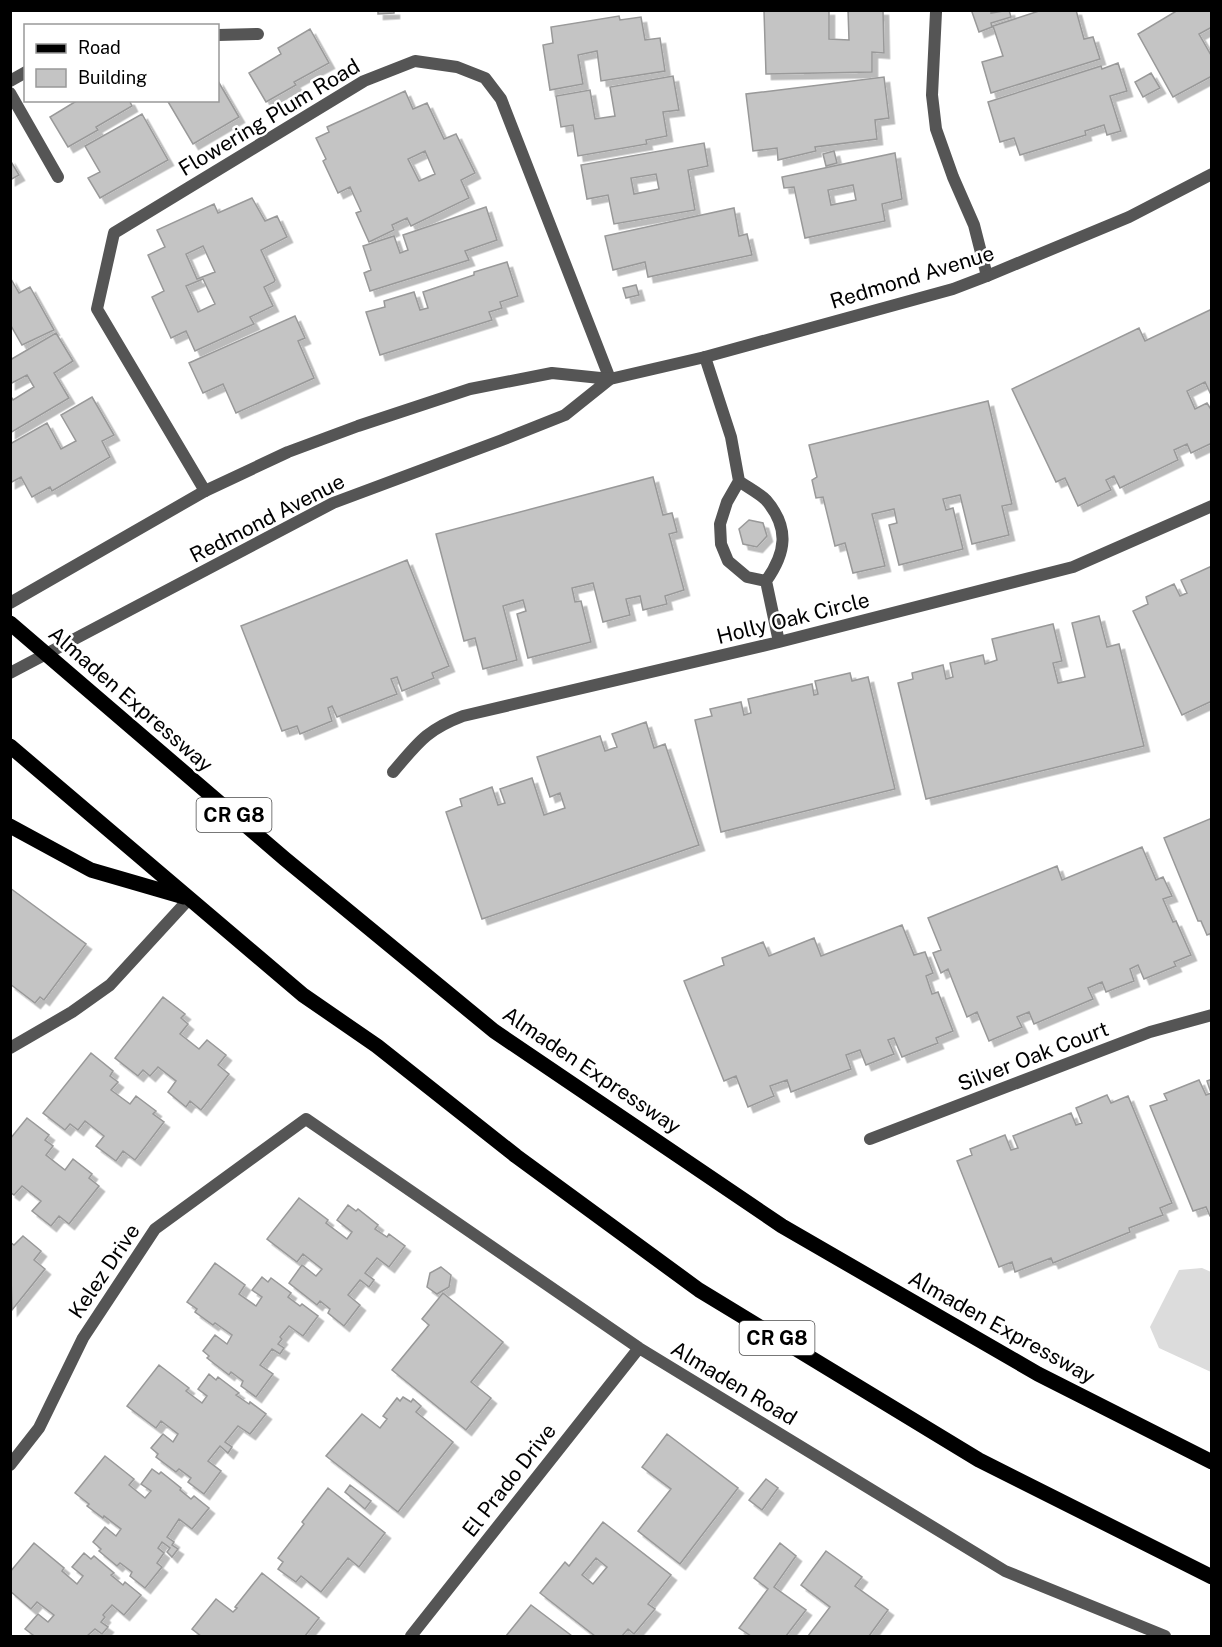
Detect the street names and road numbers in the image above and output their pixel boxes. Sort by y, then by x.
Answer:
street label: Flowering Plum Road [174,53,364,181]
street label: Redmond Avenue [827,240,997,314]
street label: Redmond Avenue [185,468,349,568]
street label: Holly Oak Circle [714,587,872,649]
street label: Almaden Expressway [44,621,218,777]
road number: CR G8 [196,798,272,832]
street label: Almaden Expressway [498,1001,686,1139]
street label: Silver Oak Court [954,1016,1112,1096]
street label: Kelez Drive [63,1219,145,1323]
street label: Almaden Expressway [904,1265,1100,1389]
road number: CR G8 [740,1321,814,1355]
street label: Almaden Road [667,1336,801,1430]
street label: El Prado Drive [457,1418,561,1542]

